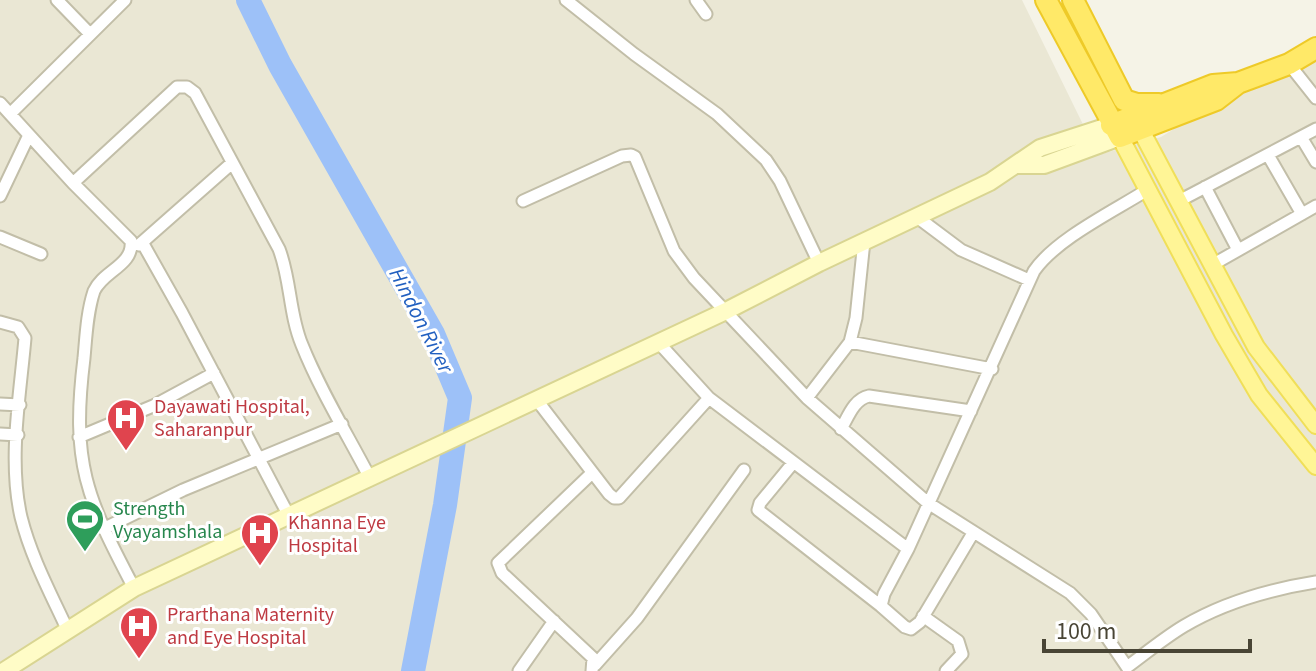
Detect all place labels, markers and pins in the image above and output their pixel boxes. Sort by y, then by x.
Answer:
place label: Dayawati Hospital, Saharanpur [154,393,310,444]
hospital icon: Dayawati Hospital, Saharanpur [105,397,147,452]
place label: Strength Vyayamshala [113,495,222,546]
sports icon: Strength Vyayamshala [64,498,106,553]
place label: Khanna Eye Hospital [288,509,386,560]
hospital icon: Khanna Eye Hospital [239,512,281,567]
place label: Prarthana Maternity and Eye Hospital [167,601,335,652]
hospital icon: Prarthana Maternity and Eye Hospital [118,605,160,660]

